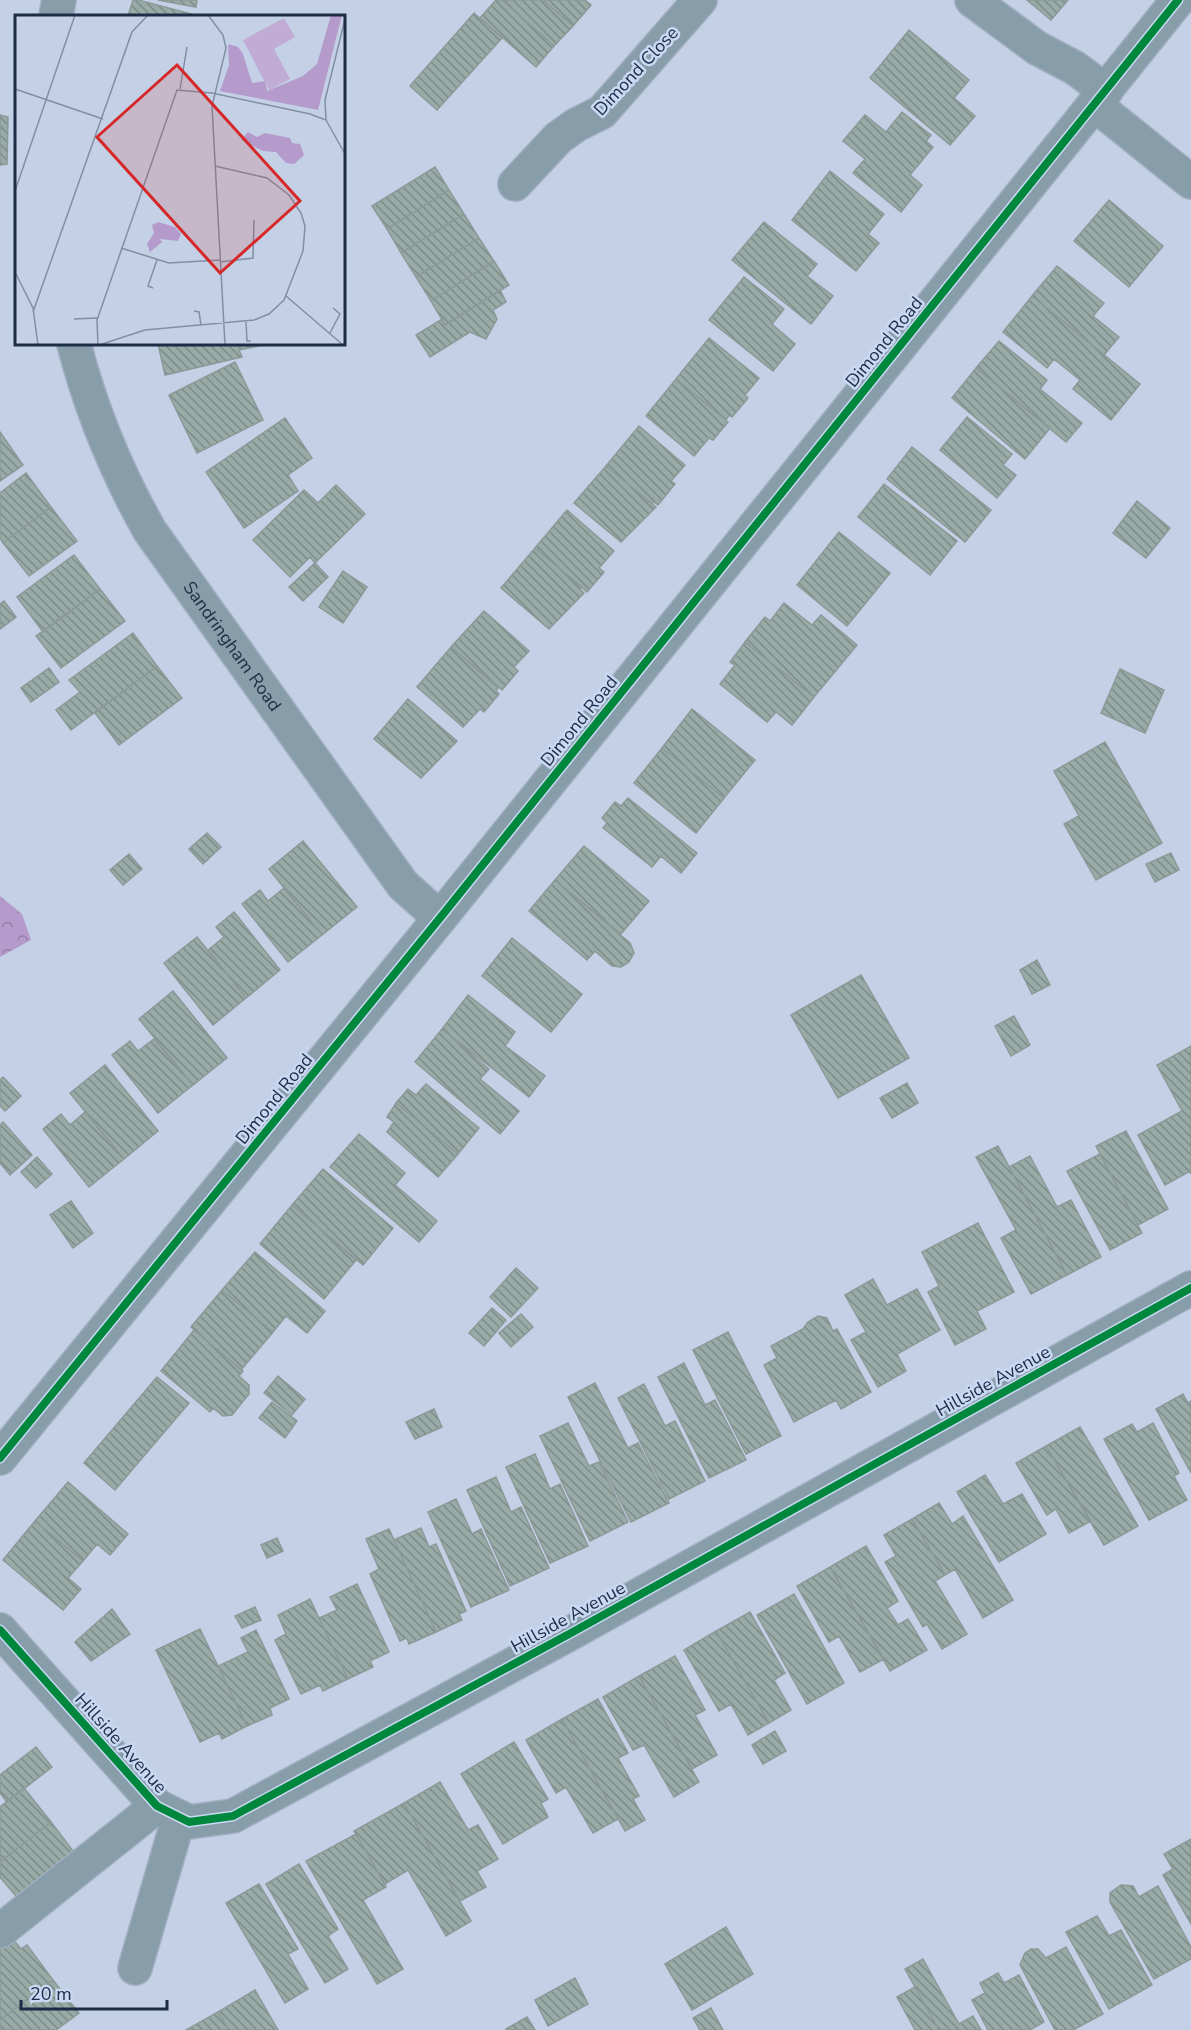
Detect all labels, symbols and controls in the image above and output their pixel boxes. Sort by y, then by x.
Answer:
inset map [15,15,345,345]
street label: Dimond Close [588,21,684,121]
street label: Dimond Road [840,292,928,392]
street label: Sandringham Road [178,576,287,716]
street label: Dimond Road [535,671,623,771]
street label: Dimond Road [230,1049,318,1149]
street label: Hillside Avenue [932,1340,1054,1422]
street label: Hillside Avenue [507,1576,629,1658]
street label: Hillside Avenue [70,1688,172,1798]
scale bar [21,1973,166,2011]
text: 20 m [30,1982,72,2006]

